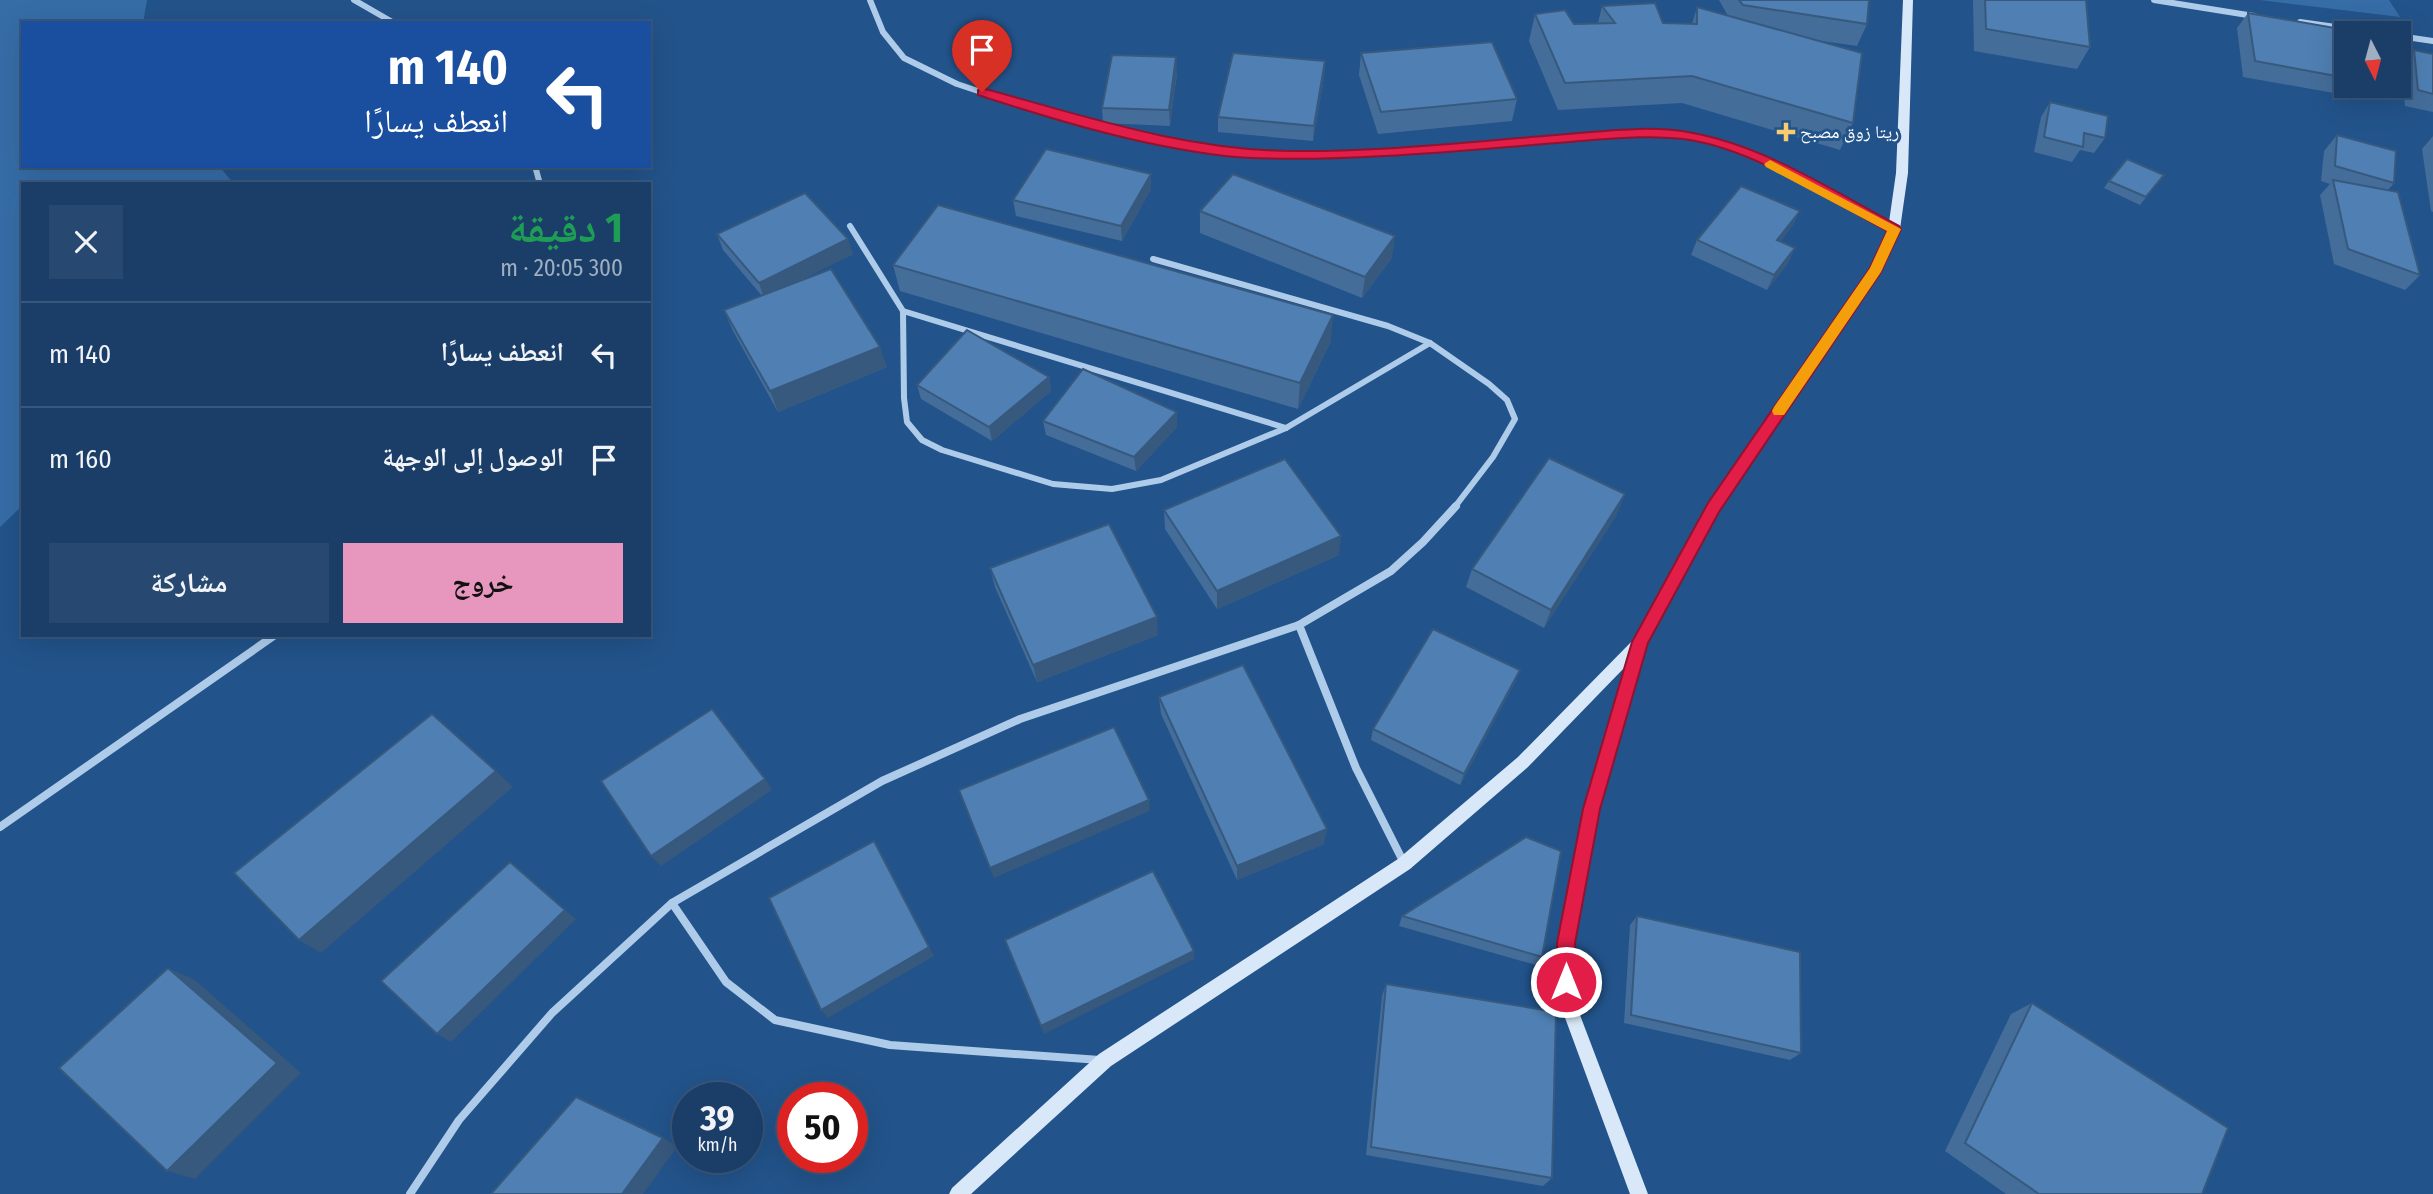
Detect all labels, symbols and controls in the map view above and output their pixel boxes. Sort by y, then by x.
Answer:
pin [952,20,1012,92]
north arrow [2334,21,2412,98]
map controls [2334,21,2411,98]
icon: arrive [963,31,1001,69]
text: 140 m [388,38,508,97]
icon: left [532,49,623,140]
text: انعطف يسارًا [364,102,508,140]
place label: ريتا زوق مصبح [1800,121,1899,144]
marker: ريتا زوق مصبح [1778,124,1794,140]
text: 1 دقيقة [508,203,623,253]
button: close [49,205,123,279]
text: 300 m · 20:05 [500,254,623,282]
icon: left [585,336,623,374]
text: انعطف يسارًا [441,337,564,368]
text: 140 m [49,339,111,370]
icon: arrive [585,441,623,479]
text: الوصول إلى الوجهة [382,442,564,473]
text: 160 m [49,444,112,475]
button: مشاركة [49,543,329,623]
button: خروج [343,543,623,623]
position arrow [1529,945,1603,1019]
speed limit sign: 50 [777,1082,868,1173]
text: 39 [700,1097,735,1139]
text: km/h [697,1134,738,1156]

